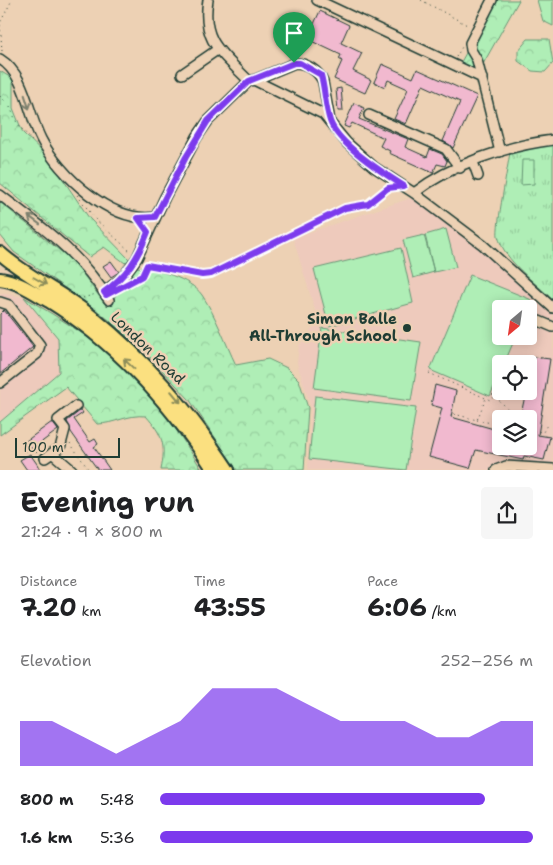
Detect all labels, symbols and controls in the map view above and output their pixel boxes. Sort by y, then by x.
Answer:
pin [273,12,315,63]
icon: arrive [280,19,308,47]
one-way arrow [22,93,32,109]
one-way arrow [27,215,41,225]
one-way arrow [32,277,46,287]
north arrow [492,300,538,345]
map controls [492,300,537,455]
street label: London Road [106,307,190,389]
place label: Simon Balle All-Through School [249,309,397,346]
marker: Simon Balle All-Through School [401,322,413,334]
button: locate [492,355,537,400]
one-way arrow [122,358,135,370]
one-way arrow [170,391,182,404]
button: layers [492,410,537,455]
scale bar [15,435,120,458]
text: 100 m [22,438,64,456]
text: Evening run [20,483,195,521]
button: share [481,487,533,539]
text: 21:24 · 9 × 800 m [20,521,163,542]
text: Distance [20,572,77,590]
text: Time [194,572,226,590]
text: Pace [367,572,398,590]
text: 7.20 [20,590,77,624]
text: 43:55 [194,590,266,624]
text: 6:06 [367,590,427,624]
text: km [77,602,101,620]
text: /km [427,602,457,620]
text: Elevation [20,650,92,671]
text: 252–256 m [440,650,533,671]
text: 800 m [20,789,74,810]
text: 5:48 [100,789,135,810]
text: 1.6 km [20,827,72,848]
text: 5:36 [100,827,135,848]

